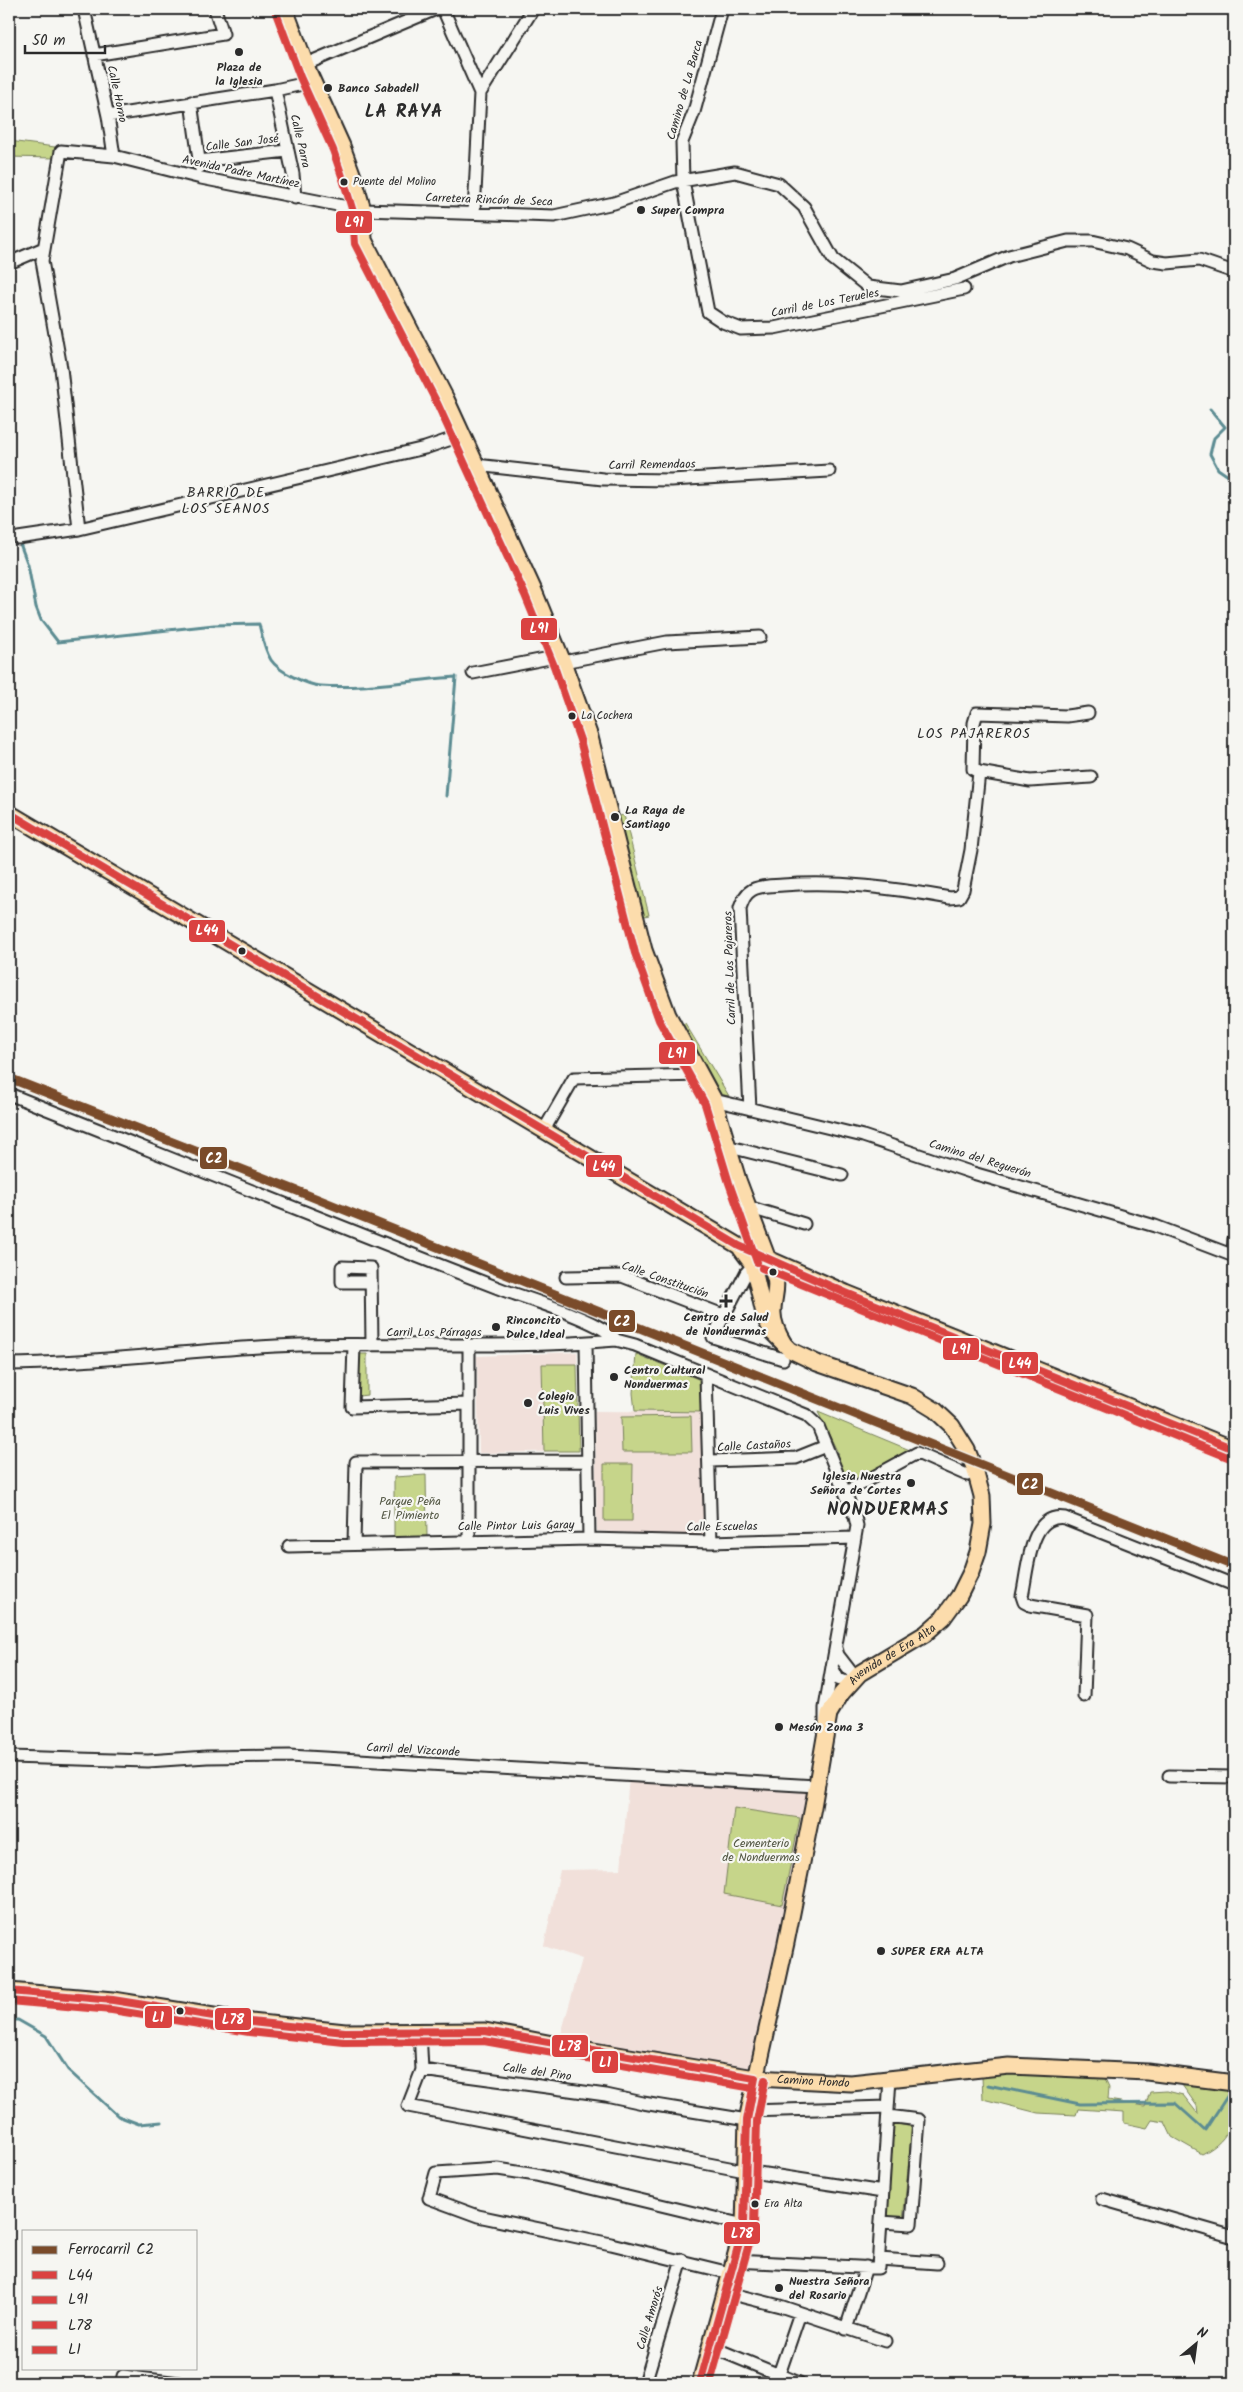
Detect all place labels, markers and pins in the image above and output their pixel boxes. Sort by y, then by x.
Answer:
marker: Plaza de la Iglesia [233,46,245,58]
place label: Plaza de la Iglesia [215,58,263,91]
place label: Banco Sabadell [338,79,419,98]
marker: Banco Sabadell [322,82,334,94]
place label: Puente del Molino [353,173,436,191]
marker: Puente del Molino [339,177,349,187]
place label: Super Compra [651,201,724,220]
marker: Super Compra [635,204,647,216]
place label: La Cochera [581,707,633,725]
marker: La Cochera [567,711,577,721]
place label: La Raya de Santiago [625,801,685,834]
marker: La Raya de Santiago [609,811,621,823]
unlabelled marker [237,946,247,956]
unlabelled marker [768,1267,778,1277]
marker: Centro de Salud de Nonduermas [719,1294,733,1308]
place label: Centro de Salud de Nonduermas [684,1308,769,1341]
place label: Rinconcito Dulce Ideal [506,1311,566,1344]
marker: Rinconcito Dulce Ideal [490,1321,502,1333]
place label: Centro Cultural Nonduermas [624,1361,706,1394]
marker: Centro Cultural Nonduermas [608,1371,620,1383]
place label: Colegio Luis Vives [538,1387,590,1420]
marker: Colegio Luis Vives [522,1397,534,1409]
place label: Iglesia Nuestra Señora de Cortes [810,1467,901,1500]
marker: Iglesia Nuestra Señora de Cortes [905,1477,917,1489]
place label: Mesón Zona 3 [789,1718,864,1737]
marker: Mesón Zona 3 [773,1721,785,1733]
place label: SUPER ERA ALTA [891,1942,984,1961]
marker: SUPER ERA ALTA [875,1945,887,1957]
unlabelled marker [175,2006,185,2016]
place label: Era Alta [764,2195,802,2213]
marker: Era Alta [750,2199,760,2209]
place label: Nuestra Señora del Rosario [789,2272,869,2305]
marker: Nuestra Señora del Rosario [773,2282,785,2294]

